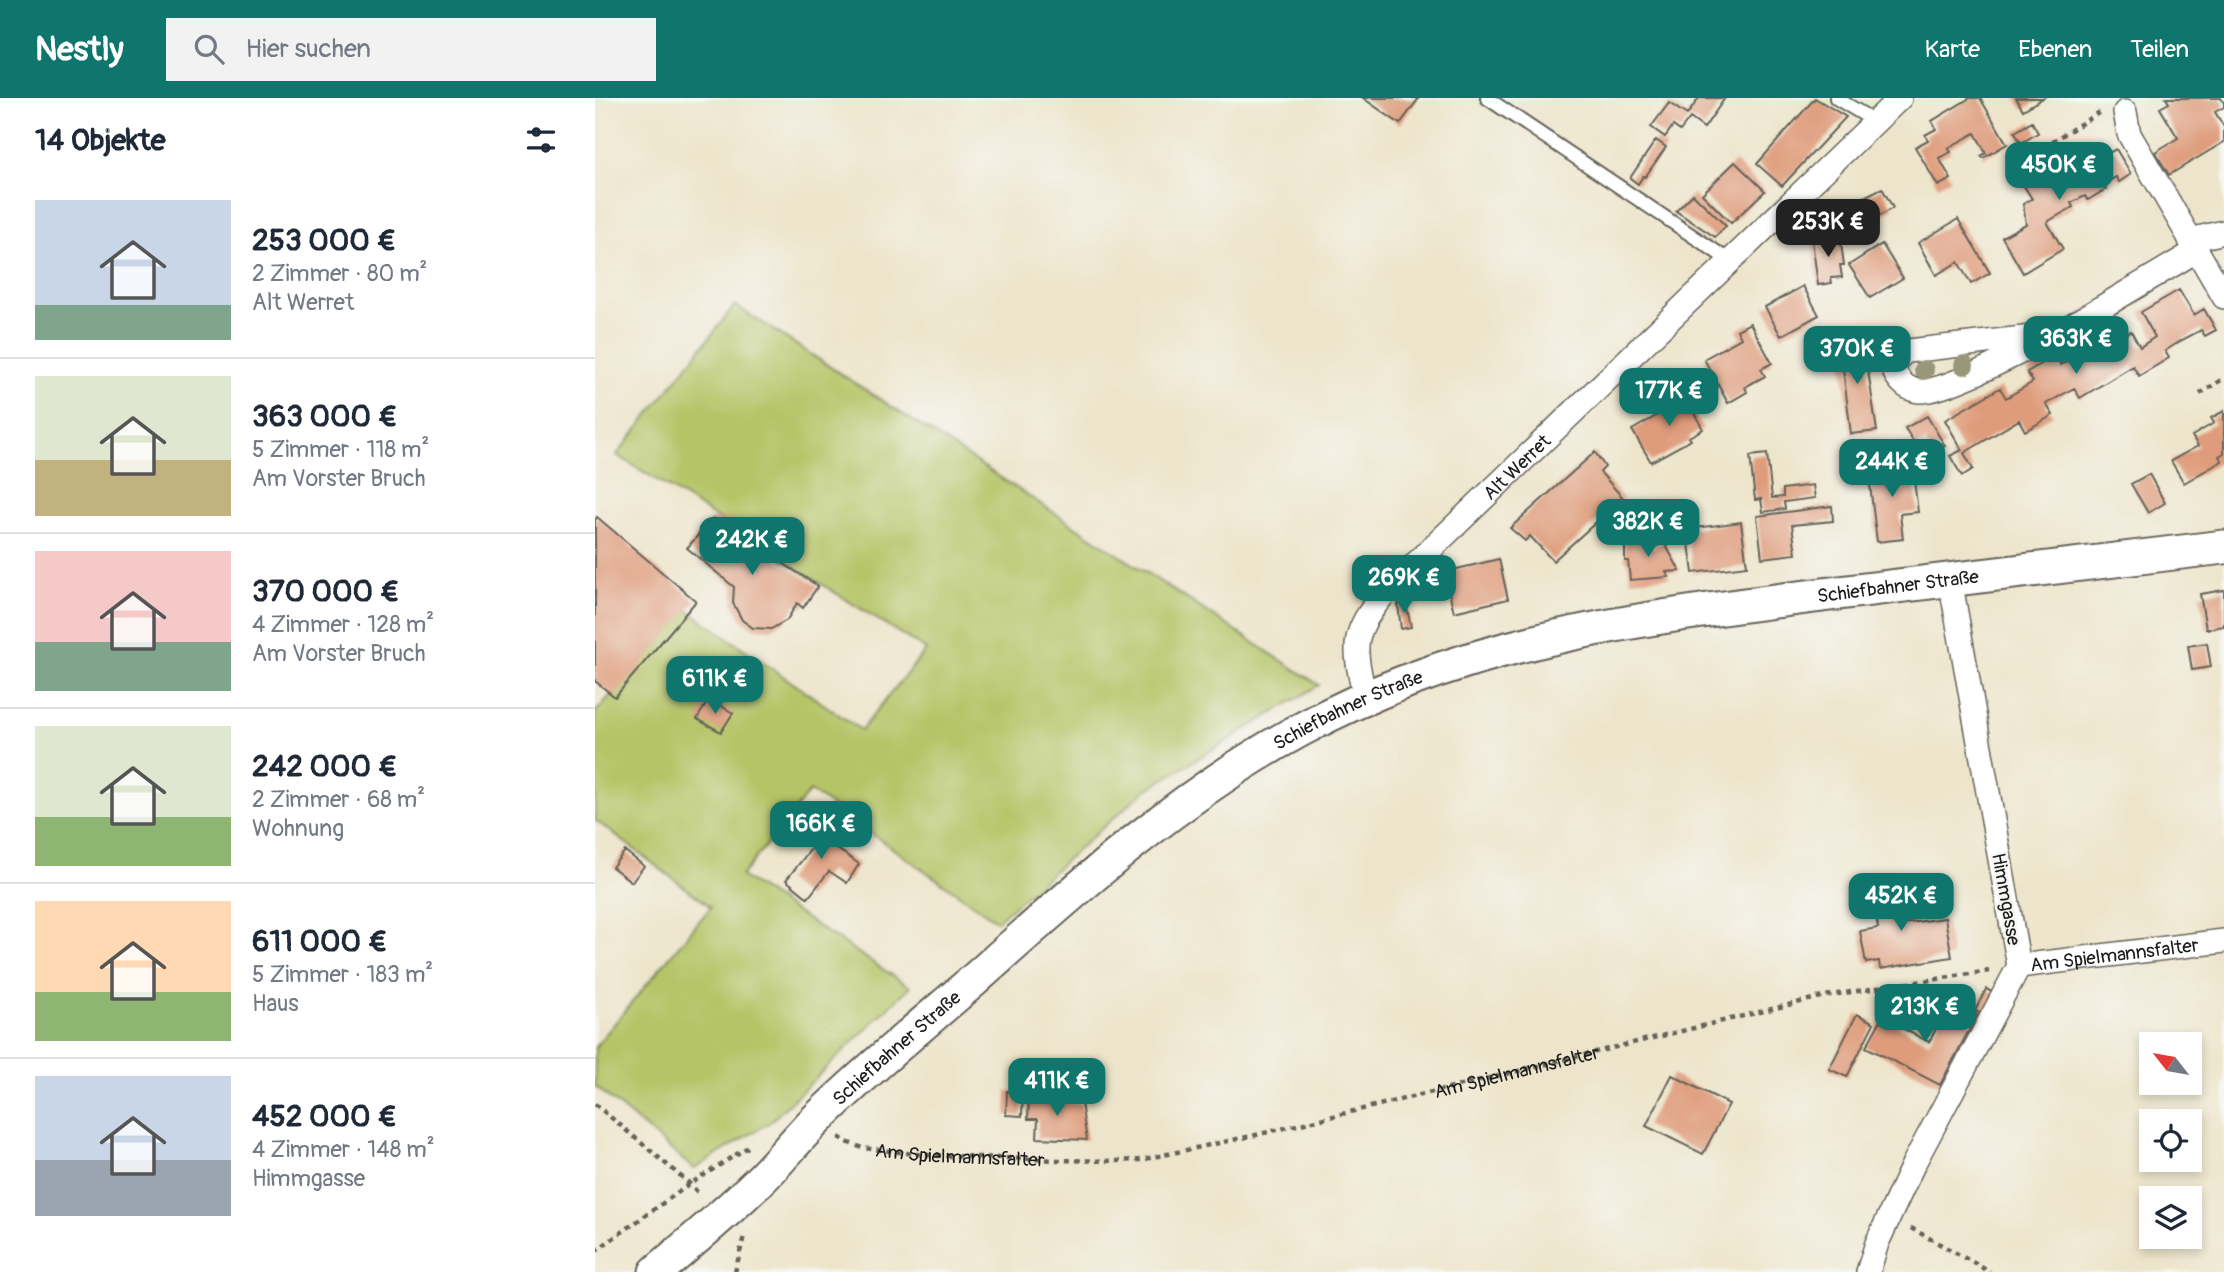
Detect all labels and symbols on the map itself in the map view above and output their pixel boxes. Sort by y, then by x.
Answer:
pin: 450K € [2002,142,2116,202]
pin: 253K € [1771,200,1885,259]
pin: 363K € [2019,316,2133,376]
pin: 370K € [1800,327,1914,386]
pin: 177K € [1612,368,1726,428]
street label: Alt Werret [1478,429,1556,505]
pin: 244K € [1835,440,1949,499]
pin: 382K € [1591,500,1705,559]
pin: 242K € [695,518,809,577]
pin: 269K € [1347,556,1461,615]
street label: Schiefbahner Straße [1816,565,1981,609]
pin: 611K € [658,656,772,716]
street label: Schiefbahner Straße [1269,665,1427,756]
pin: 166K € [764,802,878,861]
street label: Himmgasse [1986,851,2026,948]
pin: 452K € [1844,874,1958,933]
street label: Am Spielmannsfalter [2029,933,2200,978]
pin: 213K € [1868,984,1982,1044]
street label: Schiefbahner Straße [828,985,966,1111]
north arrow [2139,1032,2201,1096]
street label: Am Spielmannsfalter [1432,1041,1602,1104]
pin: 411K € [1000,1058,1114,1118]
street label: Am Spielmannsfalter [874,1138,1045,1172]

